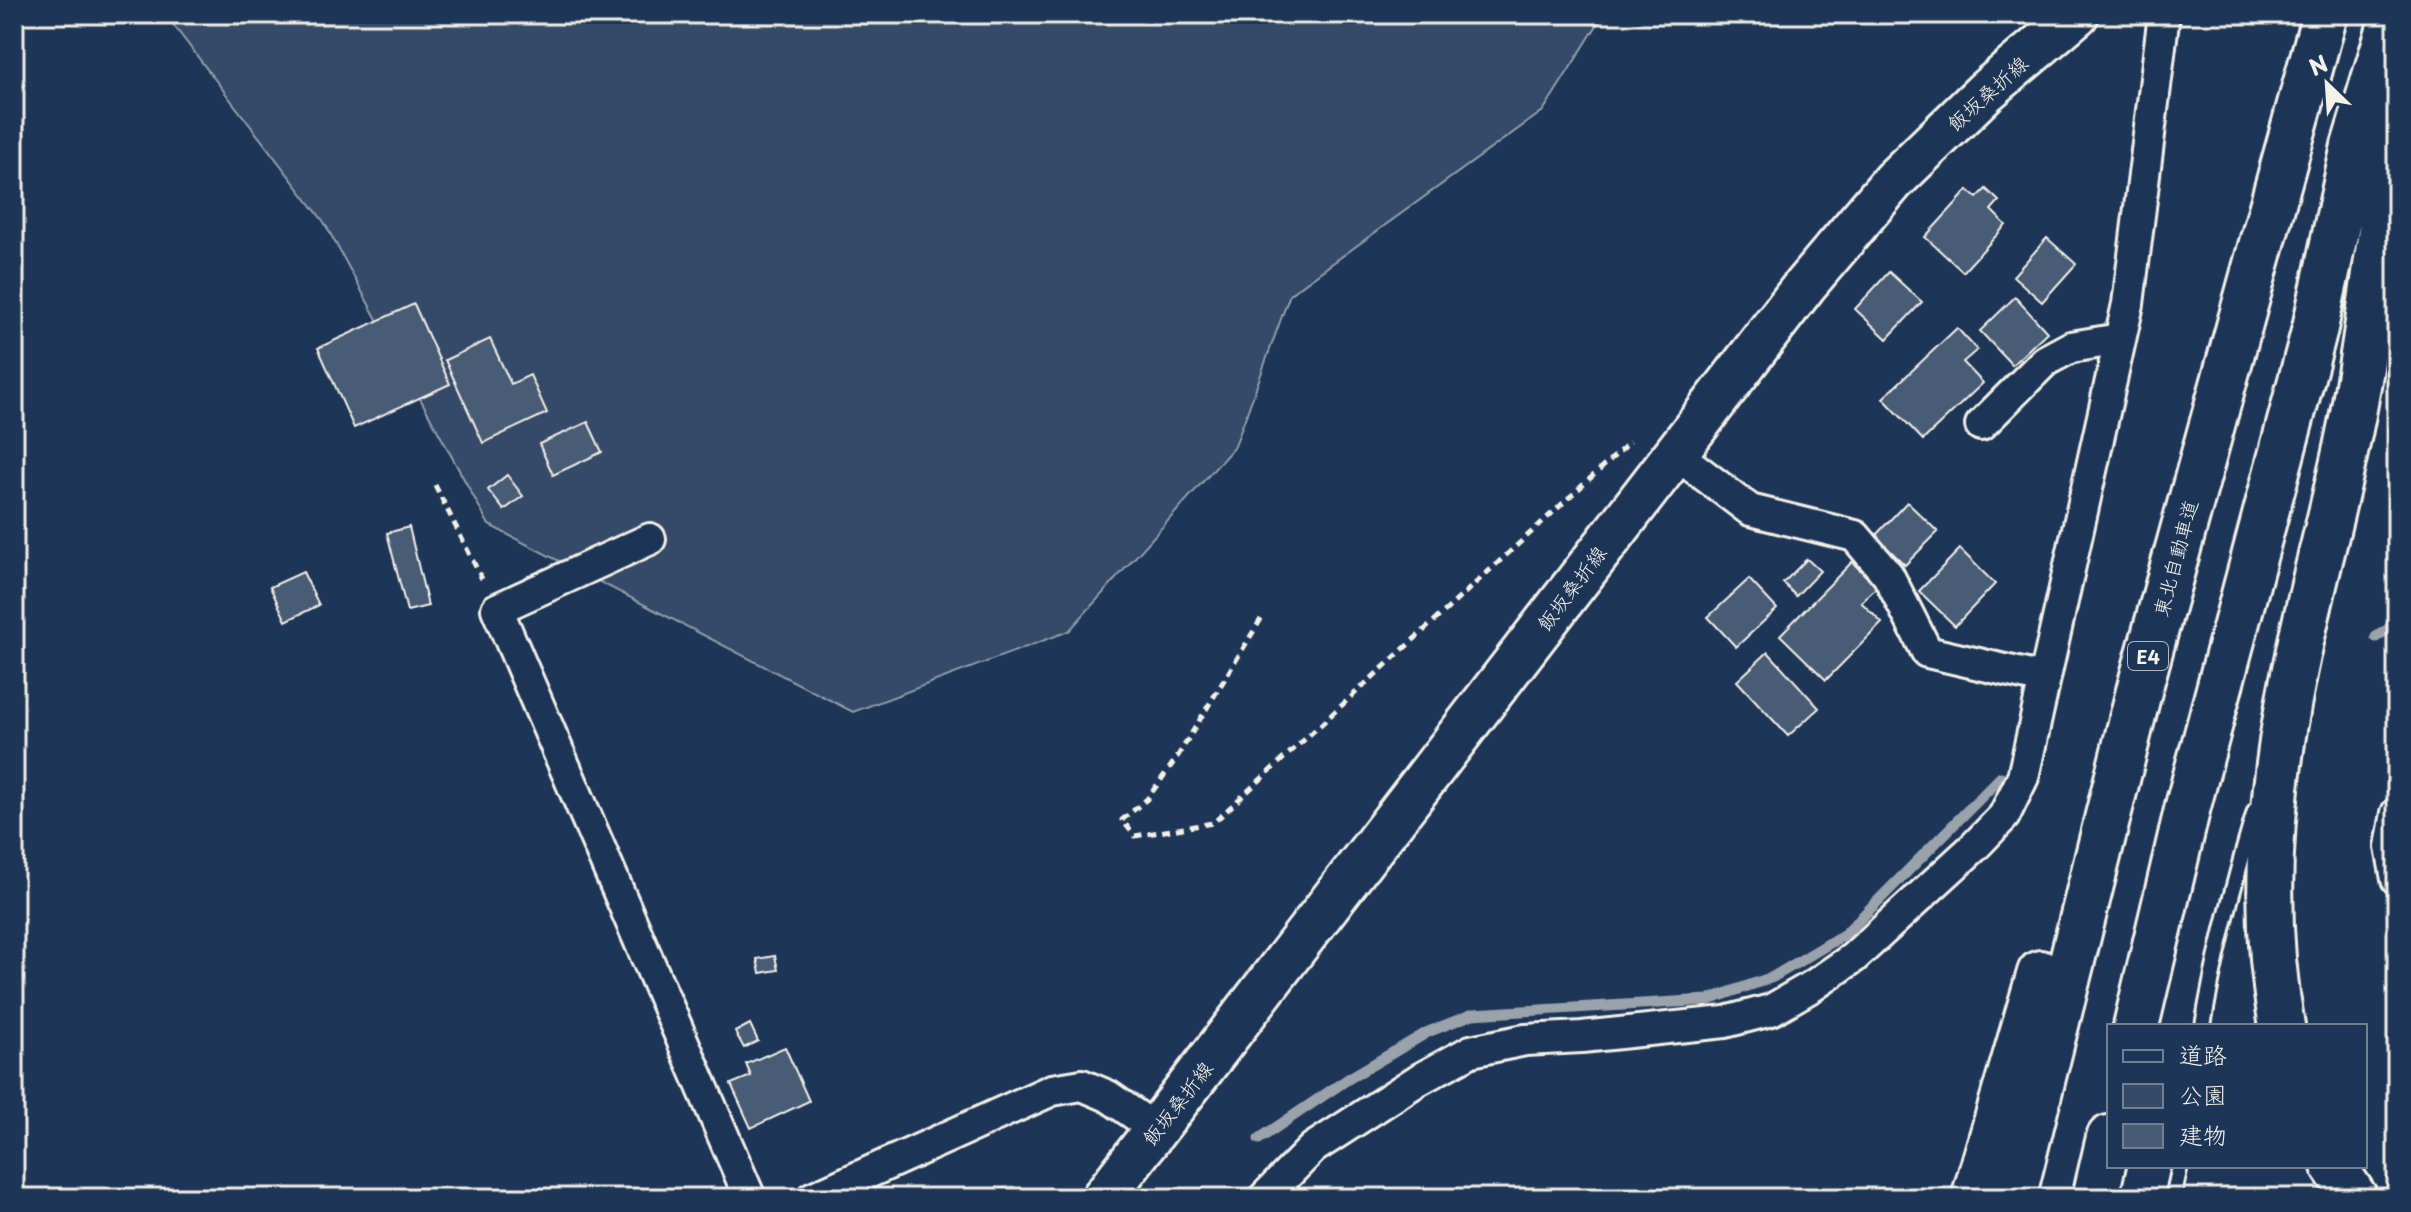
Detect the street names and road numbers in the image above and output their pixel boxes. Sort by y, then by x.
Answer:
street label: 飯坂桑折線 [1940,48,2034,138]
street label: 東北自動車道 [2145,496,2205,620]
street label: 飯坂桑折線 [1529,539,1613,637]
road number: E4 [2128,642,2168,670]
street label: 飯坂桑折線 [1134,1054,1220,1152]

